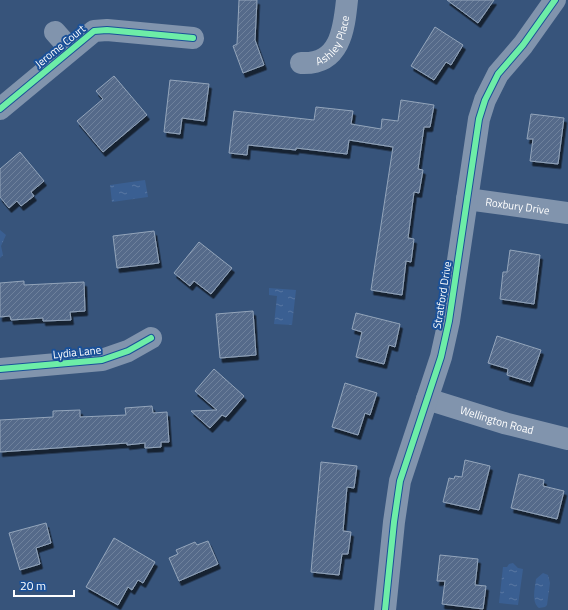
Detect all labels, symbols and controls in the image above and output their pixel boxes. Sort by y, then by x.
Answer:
street label: Ashley Place [313,14,353,69]
street label: Jerome Court [31,21,89,71]
street label: Roxbury Drive [484,194,551,218]
street label: Stratford Drive [429,260,455,330]
street label: Lydia Lane [52,341,102,362]
street label: Wellington Road [458,402,536,438]
scale bar [14,572,74,598]
text: 20 m [20,576,46,595]

